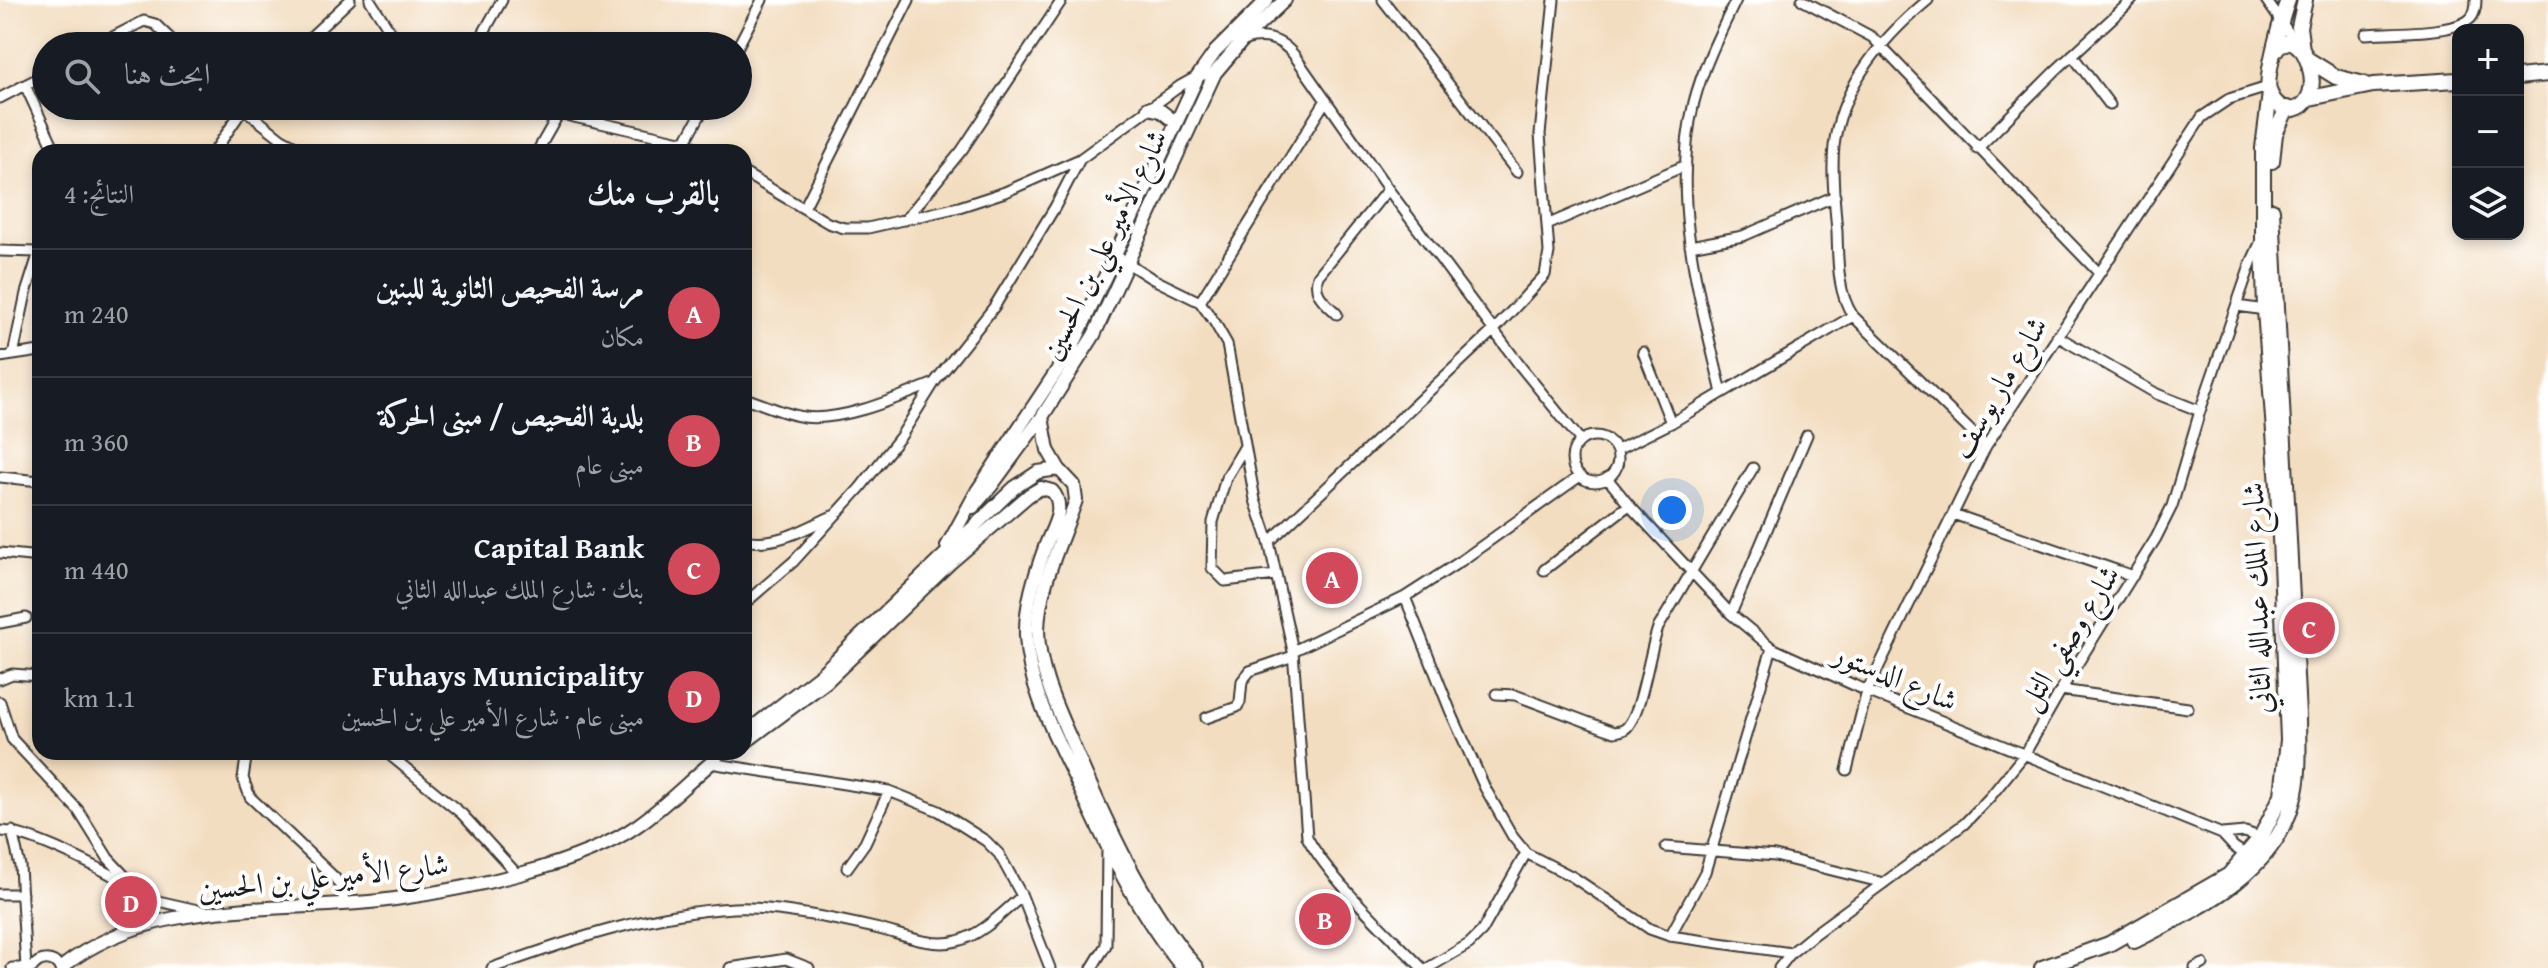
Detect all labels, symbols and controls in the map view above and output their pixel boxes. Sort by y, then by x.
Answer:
map controls [2452,24,2524,240]
button: + [2452,24,2524,96]
search box [32,32,752,120]
text: ابحث هنا [124,51,211,95]
icon: search [60,54,104,98]
button: − [2452,96,2524,168]
street label: شارع الأمير علي بن الحسين [1028,121,1185,370]
text: بالقرب منك [587,167,720,216]
button: layers [2452,168,2524,240]
text: النتائج: 4 [64,174,134,213]
text: مرسة الفحيص الثانوية للبنين [376,265,644,309]
text: 240 m [64,294,129,333]
text: A [686,294,702,333]
street label: شارع مار يوسف [1938,308,2061,469]
text: مكان [600,317,644,356]
text: بلدية الفحيص / مبنى الحركة [378,393,644,437]
text: 360 m [64,422,129,461]
text: B [686,422,702,461]
text: مبنى عام [575,445,644,484]
street label: شارع الملك عبدالله الثاني [2230,481,2286,715]
your location [1652,490,1692,530]
text: Capital Bank [474,525,644,569]
pin: A [1306,548,1358,608]
text: 440 m [64,550,129,589]
text: C [687,550,701,589]
street label: شارع وصفي التل [2006,556,2138,723]
text: بنك · شارع الملك عبدالله الثاني [395,569,644,608]
pin: C [2283,598,2335,658]
street label: شارع الدستور [1823,629,1965,725]
text: Fuhays Municipality [372,653,644,697]
text: 1.1 km [64,678,136,717]
text: D [686,678,702,717]
text: مبنى عام · شارع الأمير علي بن الحسين [341,697,644,736]
street label: شارع الأمير علي بن الحسين [196,841,451,919]
pin: D [105,872,157,932]
pin: B [1299,889,1351,949]

